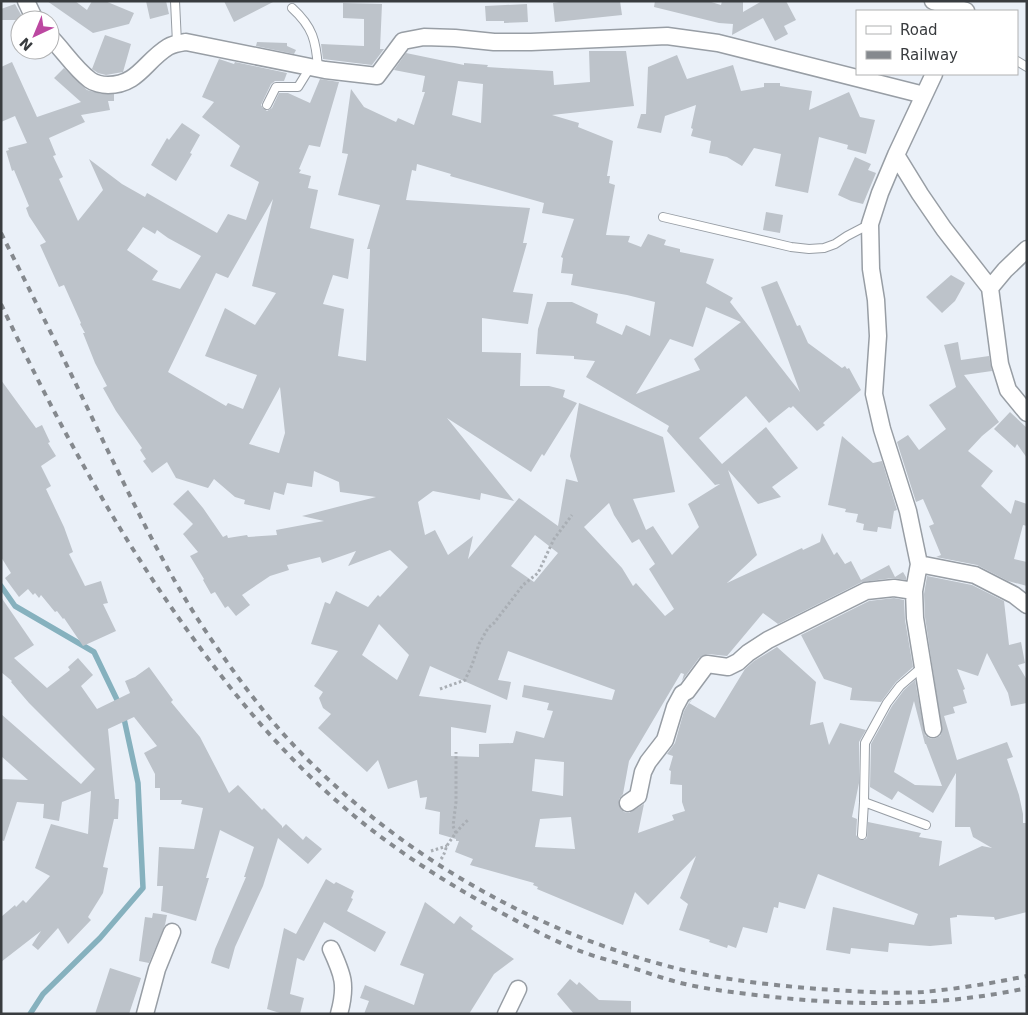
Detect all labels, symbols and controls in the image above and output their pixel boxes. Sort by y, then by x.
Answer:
north arrow [10,10,60,60]
legend [856,10,1018,75]
text: Road [900,21,938,39]
text: N [16,35,36,54]
text: Railway [900,46,958,64]

